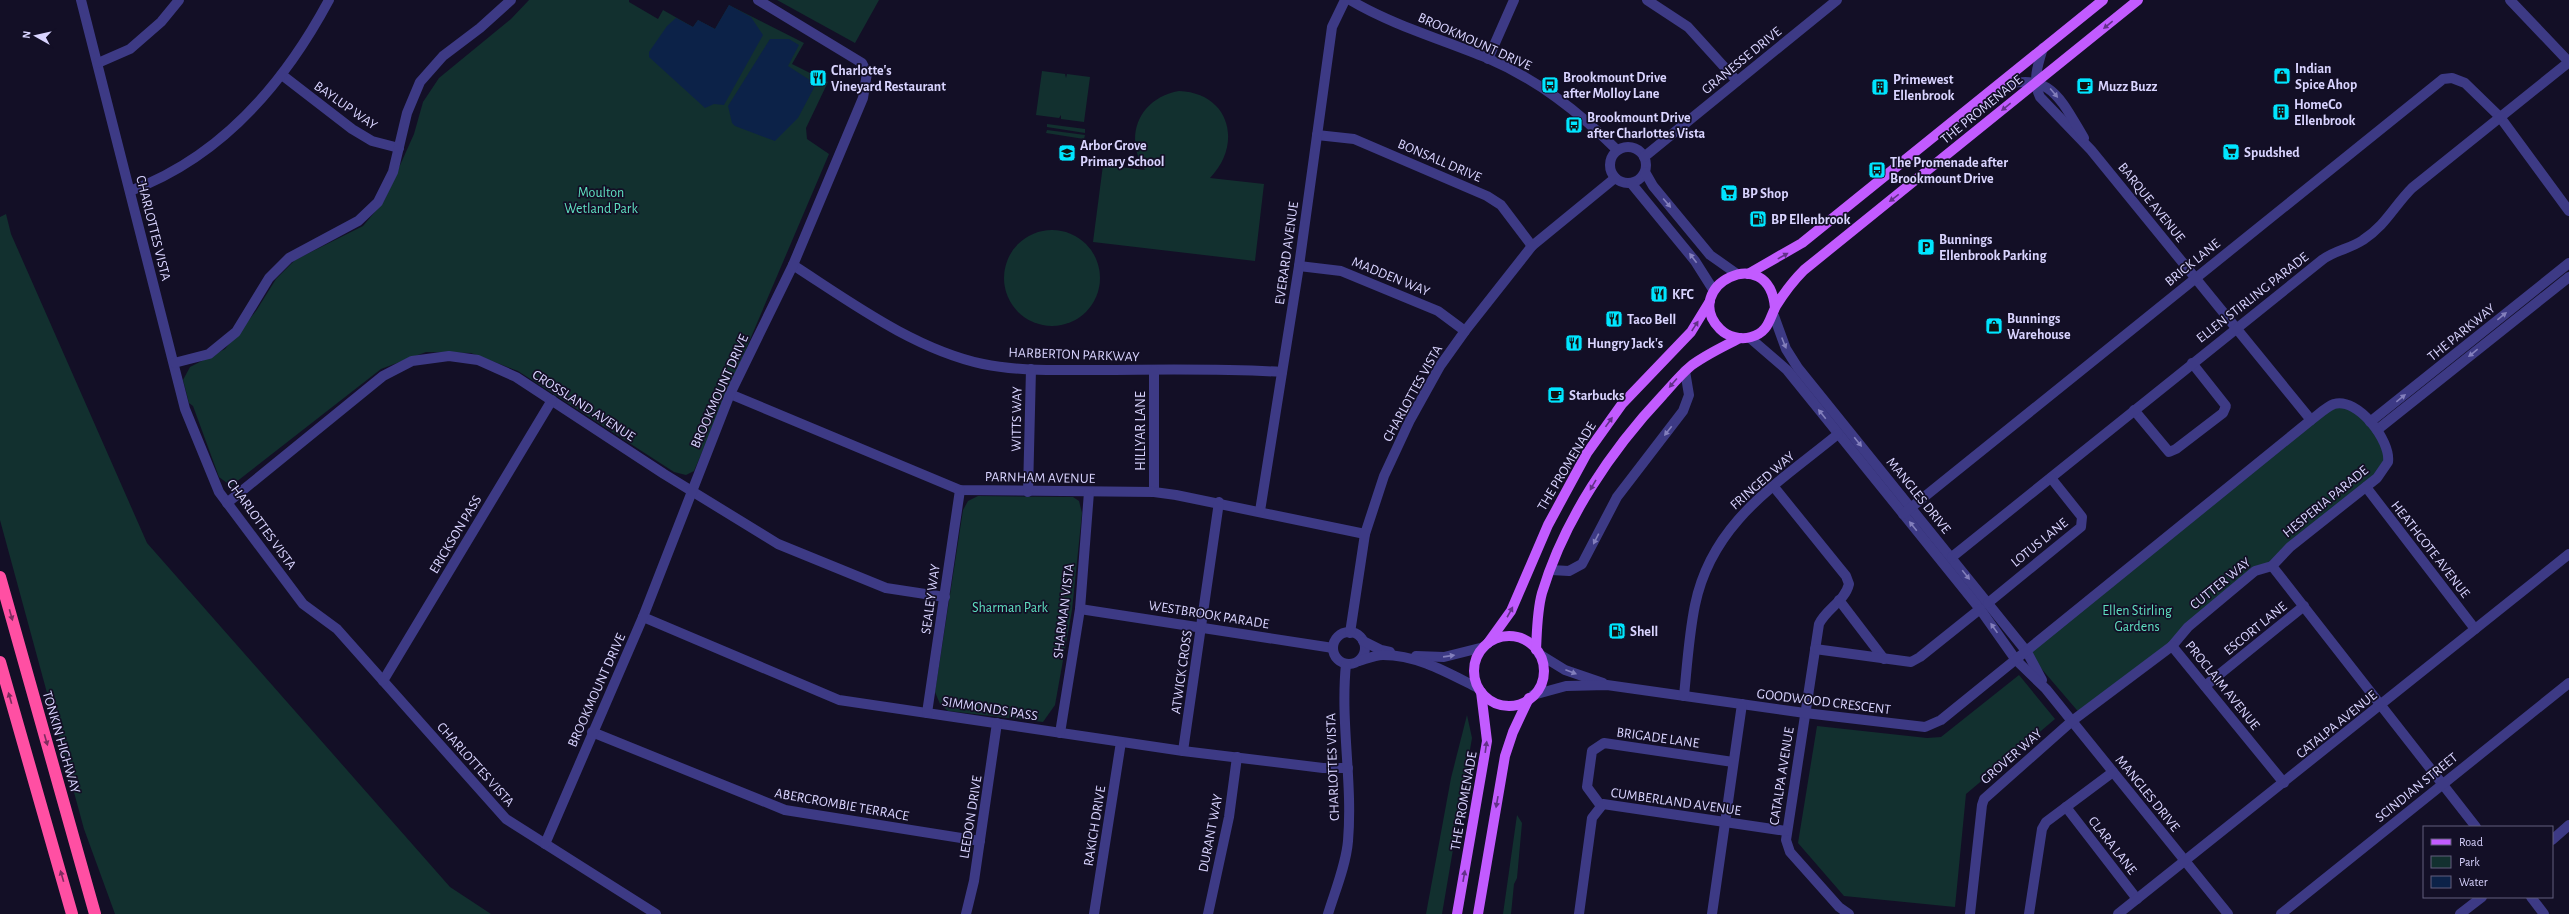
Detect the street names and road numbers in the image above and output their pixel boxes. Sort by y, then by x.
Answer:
street label: BROOKMOUNT DRIVE [1416,11,1534,73]
street label: GRANESSE DRIVE [1699,24,1784,97]
street label: THE PROMENADE [1938,73,2025,147]
street label: BAYLUP WAY [311,79,380,133]
street label: BONSALL DRIVE [1396,137,1484,185]
street label: BARQUE AVENUE [2115,160,2188,245]
street label: CHARLOTTES VISTA [133,174,173,282]
street label: EVERARD AVENUE [1273,200,1301,306]
street label: BRICK LANE [2162,236,2223,289]
street label: ELLEN STIRLING PARADE [2194,250,2311,346]
street label: MADDEN WAY [1350,255,1432,299]
street label: THE PARKWAY [2425,301,2499,364]
street label: BROOKMOUNT DRIVE [689,332,751,450]
street label: CHARLOTTES VISTA [1381,343,1445,444]
street label: HARBERTON PARKWAY [1008,346,1140,364]
street label: CROSSLAND AVENUE [530,367,638,444]
street label: WITTS WAY [1009,386,1025,452]
street label: HILLYAR LANE [1134,391,1148,471]
street label: THE PROMENADE [1535,420,1599,513]
street label: FRINGED WAY [1728,449,1798,512]
street label: MANGLES DRIVE [1883,455,1953,536]
street label: HESPERIA PARADE [2280,463,2371,540]
street label: PARNHAM AVENUE [985,470,1096,486]
street label: CHARLOTTES VISTA [224,477,299,572]
street label: ERICKSON PASS [427,493,485,576]
street label: HEATHCOTE AVENUE [2388,498,2472,601]
street label: LOTUS LANE [2009,516,2071,570]
street label: CUTTER WAY [2188,555,2254,612]
street label: SEALEY WAY [919,563,943,635]
street label: SHARMAN VISTA [1051,563,1077,659]
street label: WESTBROOK PARADE [1148,599,1270,631]
street label: ESCORT LANE [2222,599,2290,658]
street label: ATWICK CROSS [1169,629,1195,715]
street label: BROOKMOUNT DRIVE [566,631,628,749]
street label: PROCLAIM AVENUE [2182,639,2262,733]
street label: GOODWOOD CRESCENT [1756,687,1892,717]
street label: CATALPA AVENUE [2294,688,2380,761]
street label: TONKIN HIGHWAY [40,689,83,796]
street label: SIMMONDS PASS [941,695,1039,723]
street label: CHARLOTTES VISTA [1324,713,1342,821]
street label: CHARLOTTES VISTA [434,720,517,809]
street label: BRIGADE LANE [1615,725,1700,751]
street label: CATALPA AVENUE [1767,726,1797,826]
street label: GROVER WAY [1978,726,2046,787]
street label: THE PROMENADE [1448,750,1480,852]
street label: SCINDIAN STREET [2373,750,2461,825]
street label: MANGLES DRIVE [2112,753,2182,834]
street label: LEEDON DRIVE [957,774,985,860]
street label: RAKICH DRIVE [1082,785,1108,867]
street label: ABERCROMBIE TERRACE [774,786,910,824]
street label: CUMBERLAND AVENUE [1610,786,1742,818]
street label: DURANT WAY [1197,792,1226,873]
street label: CLARA LANE [2085,814,2139,878]

